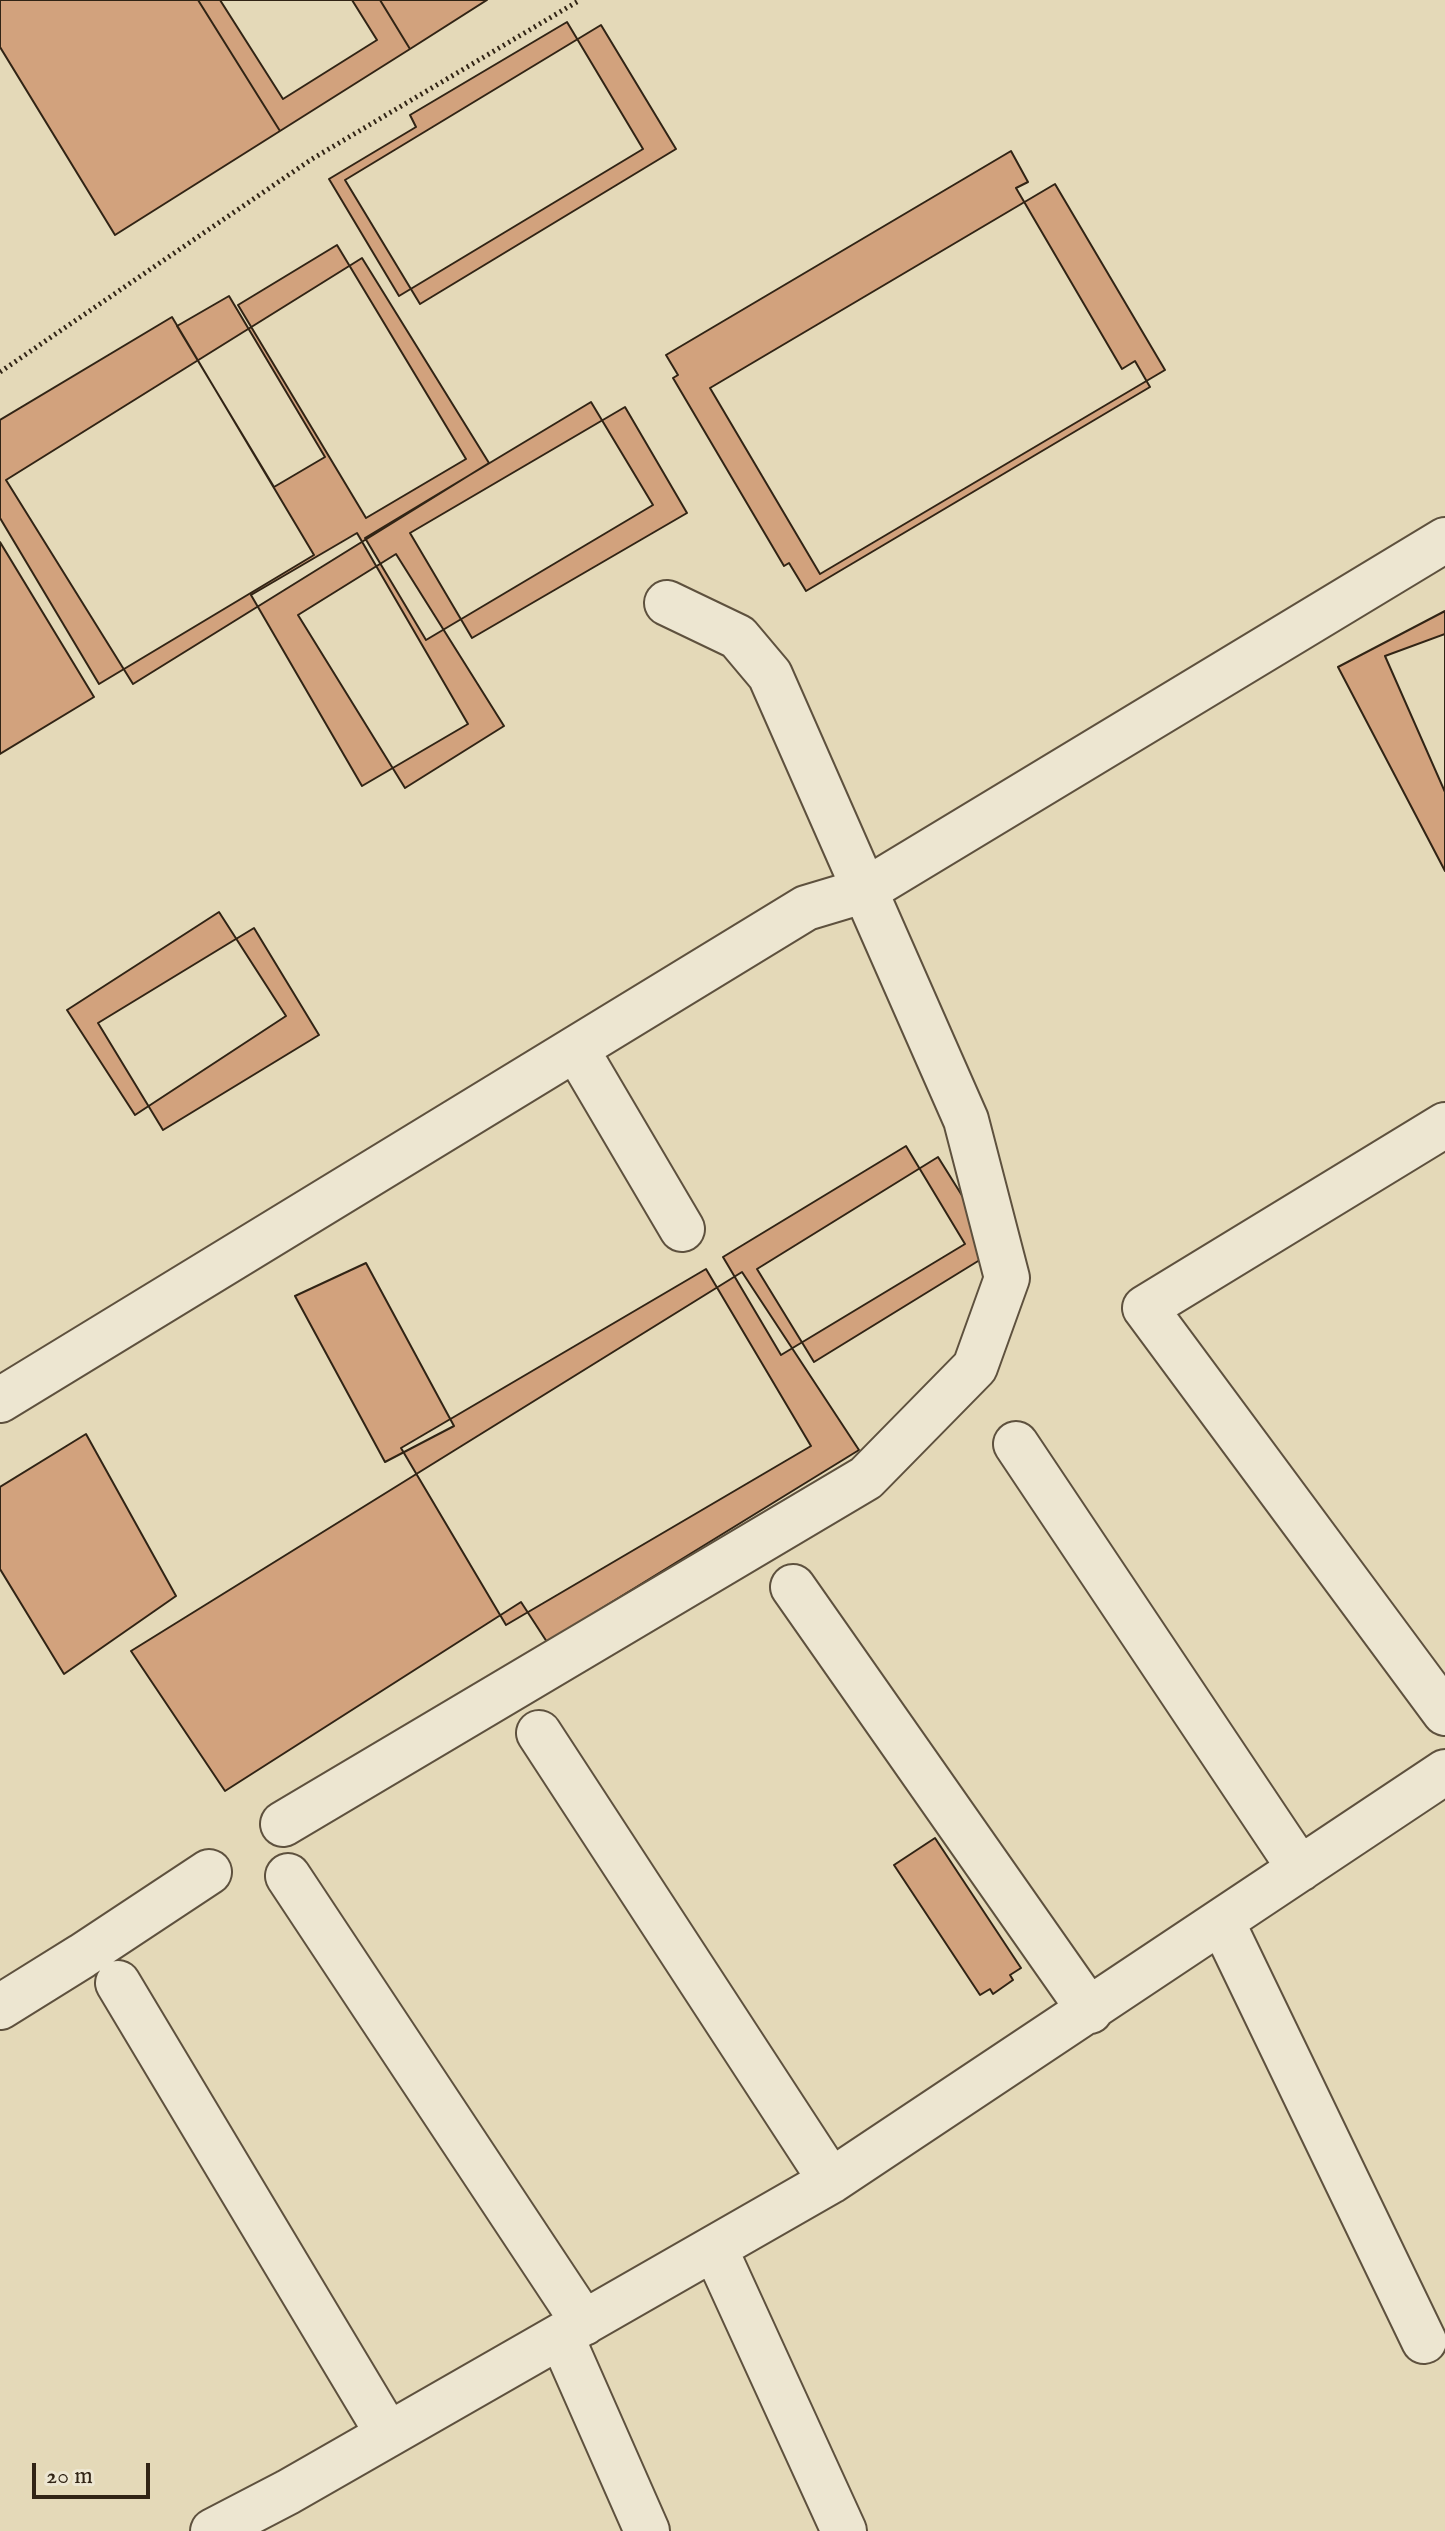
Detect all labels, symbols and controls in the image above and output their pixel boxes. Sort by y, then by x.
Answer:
scale bar [36,2447,154,2497]
text: 20 m [46,2461,93,2492]

